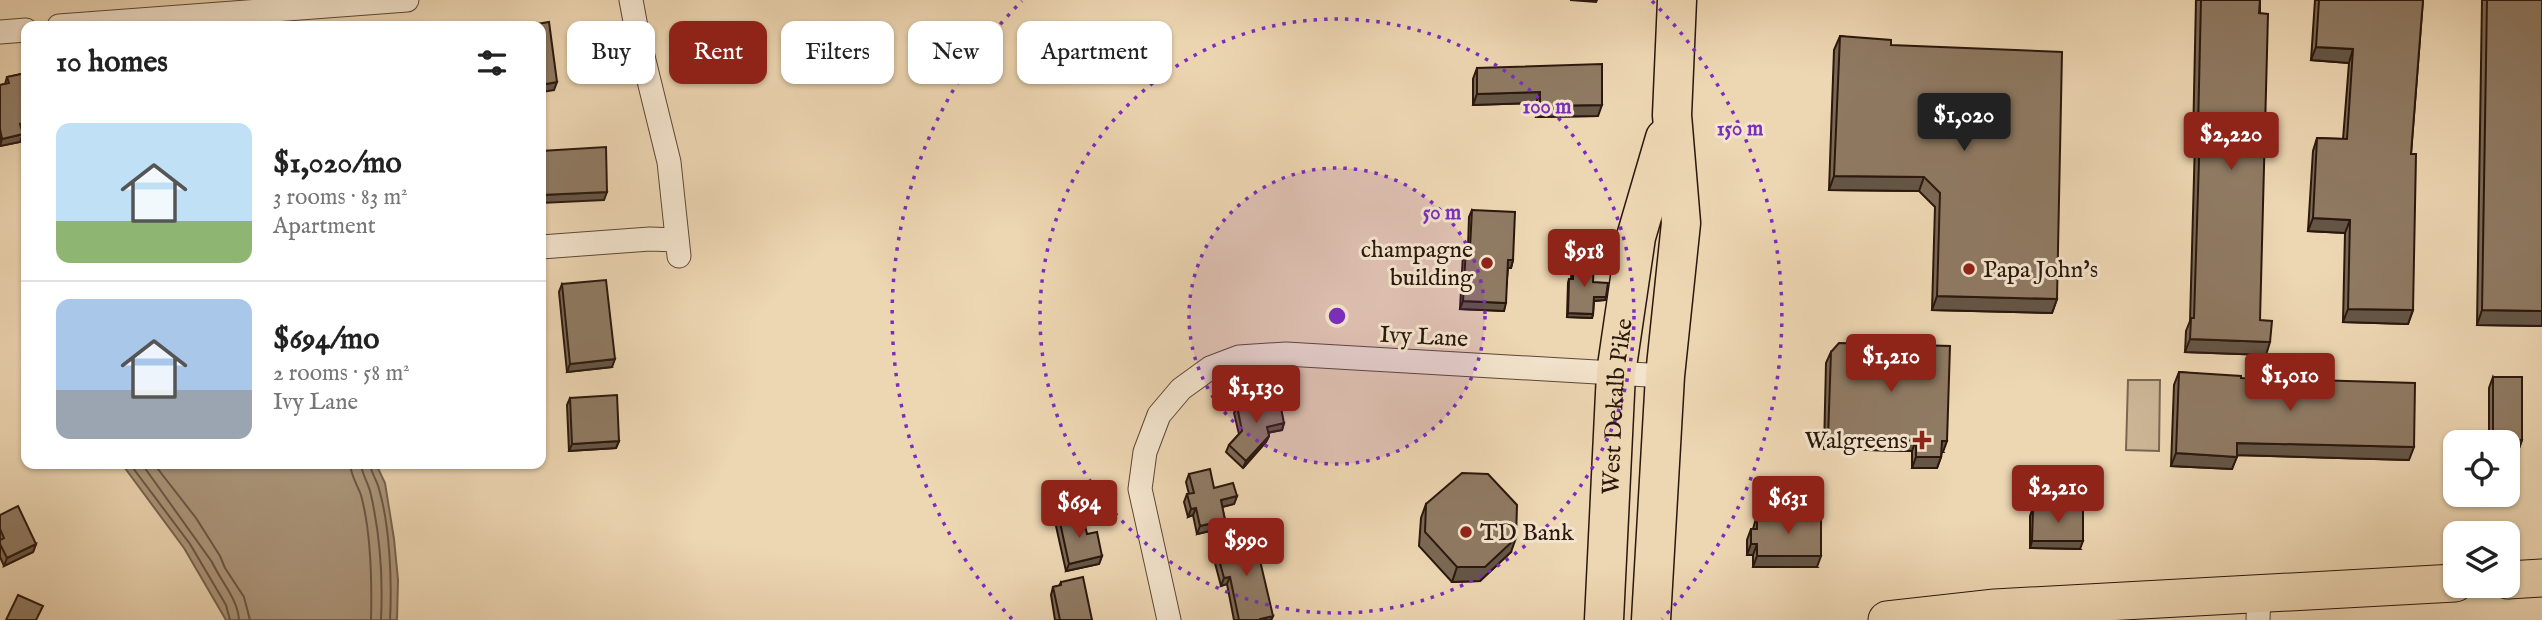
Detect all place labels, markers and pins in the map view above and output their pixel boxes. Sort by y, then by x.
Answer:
pin: $1,020 [1907,94,2021,153]
pin: $2,220 [2174,113,2288,172]
pin: $918 [1543,230,1625,289]
place label: champagne building [1361,235,1474,294]
marker: champagne building [1479,255,1495,271]
place label: Papa John's [1983,255,2098,286]
marker: Papa John's [1961,261,1977,277]
centre of rings [1325,304,1349,328]
pin: $1,210 [1834,334,1948,394]
pin: $1,010 [2233,354,2347,413]
pin: $1,130 [1199,366,1313,425]
place label: Walgreens [1805,426,1908,457]
marker: Walgreens [1914,432,1930,448]
pin: $2,210 [2001,466,2115,525]
pin: $631 [1747,476,1829,536]
pin: $694 [1038,480,1120,540]
pin: $990 [1205,518,1287,578]
place label: TD Bank [1480,518,1574,549]
marker: TD Bank [1458,524,1474,540]

